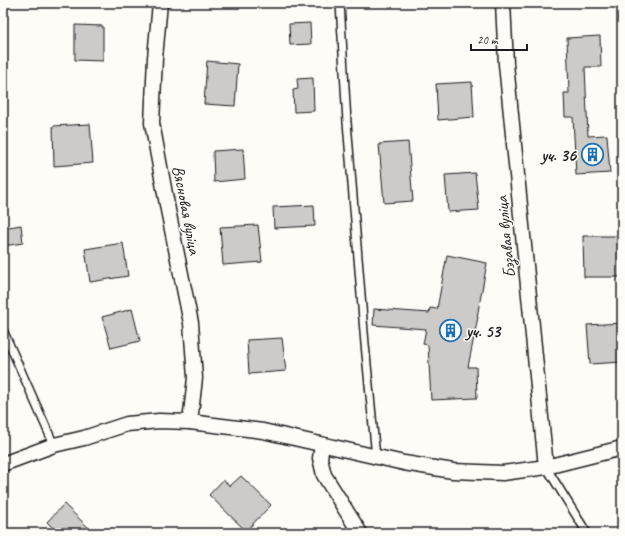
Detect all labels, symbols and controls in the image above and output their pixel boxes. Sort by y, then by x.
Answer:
scale bar [471,26,527,52]
text: 20 m [477,32,499,48]
building icon: уч. 36 [579,142,605,168]
place label: уч. 36 [539,145,577,166]
street label: Вясновая вуліца [168,164,206,258]
street label: Бэзавая вуліца [491,193,521,279]
building icon: уч. 53 [437,318,463,344]
place label: уч. 53 [464,321,502,342]

